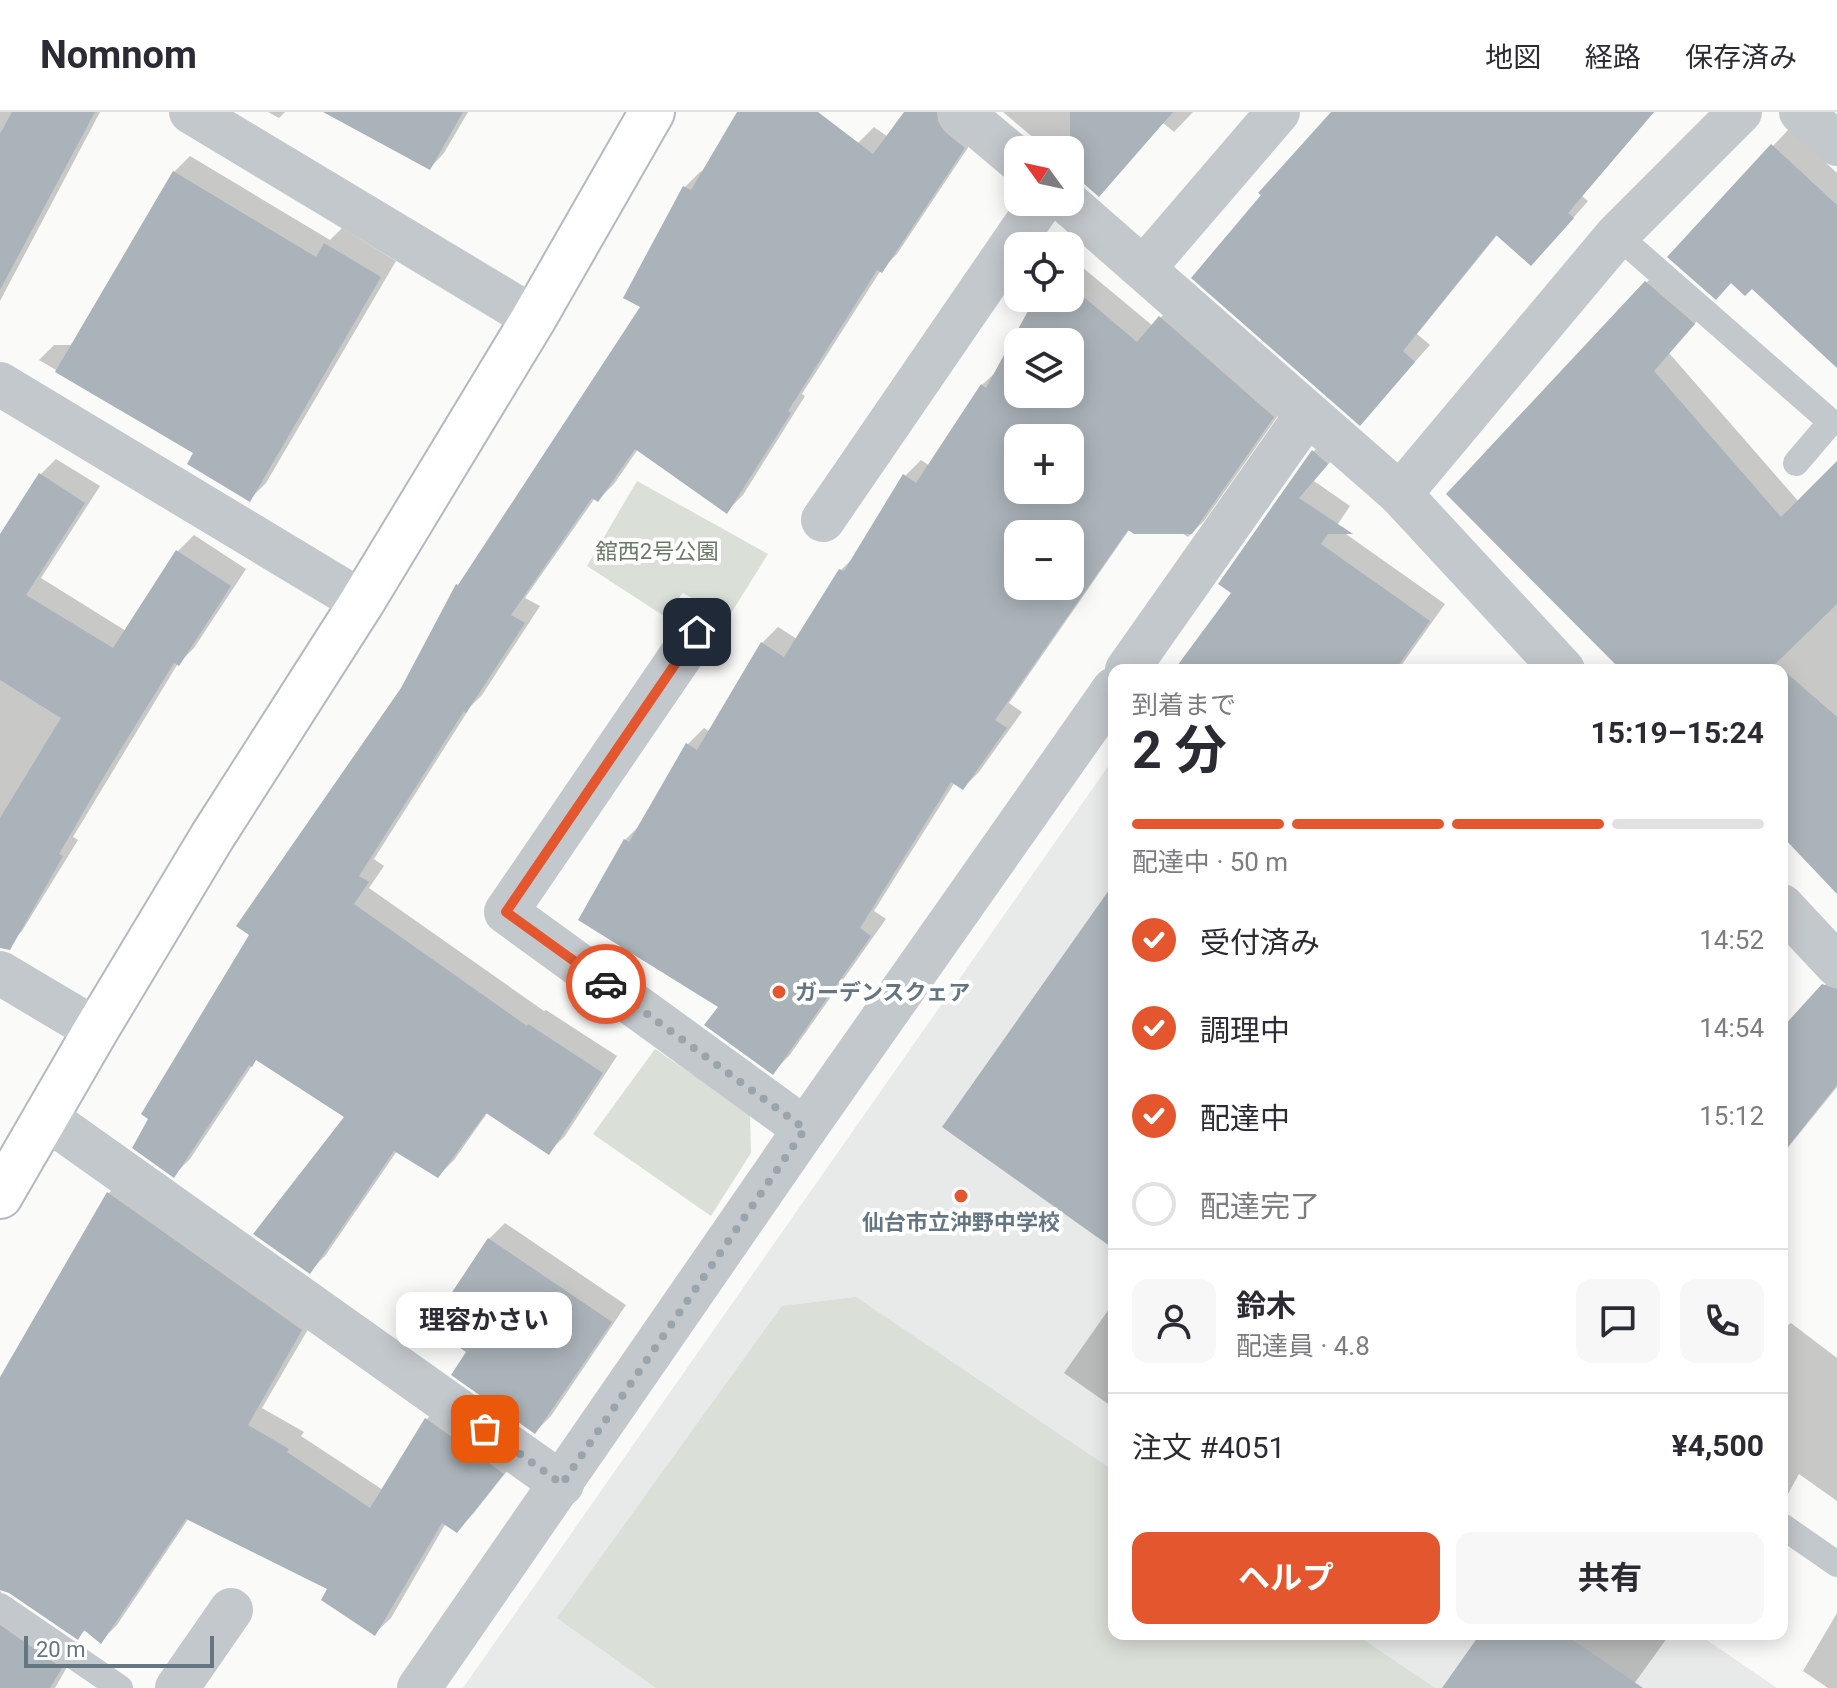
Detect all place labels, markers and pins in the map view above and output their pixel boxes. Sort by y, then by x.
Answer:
pin [663,598,731,666]
place label: ガーデンスクェア [795,980,970,1005]
marker: ガーデンスクェア [770,983,788,1001]
marker: 仙台市立沖野中学校 [952,1187,970,1205]
place label: 仙台市立沖野中学校 [862,1210,1060,1235]
callout: 理容かさい [397,1293,573,1349]
pin [451,1395,519,1463]

